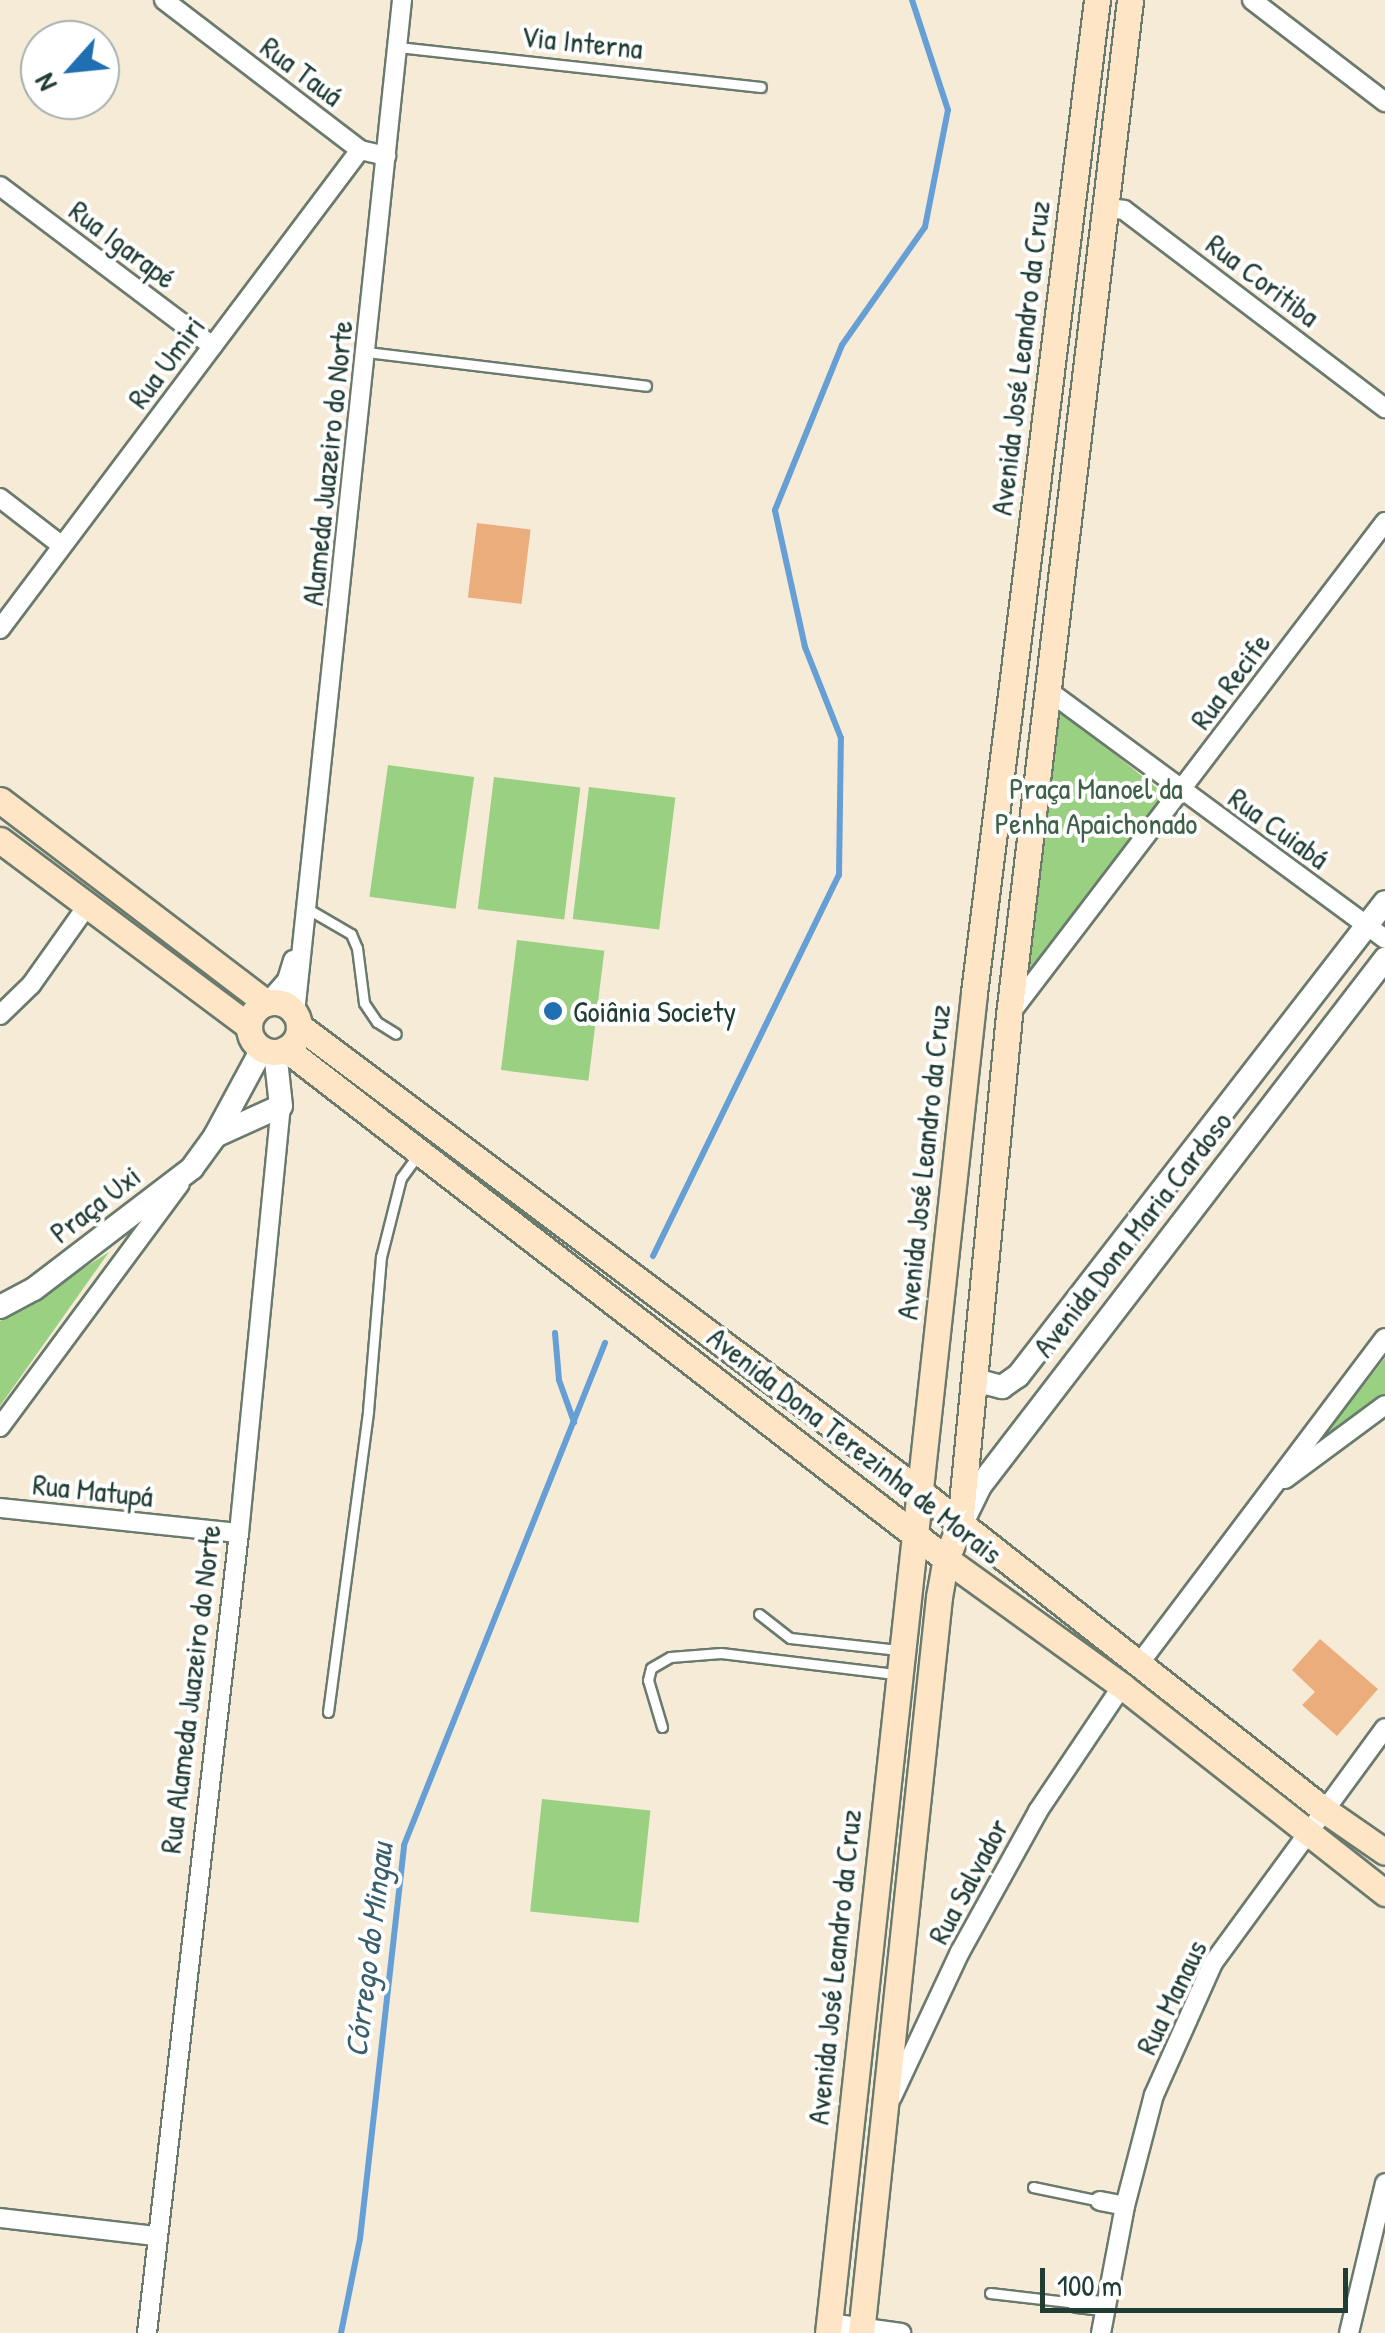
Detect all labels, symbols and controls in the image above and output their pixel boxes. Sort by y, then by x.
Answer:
street label: Via Interna [519,18,645,66]
north arrow [20,20,120,120]
street label: Rua Tauá [254,28,350,114]
text: N [25,67,65,98]
street label: Rua Igarapé [62,192,184,296]
street label: Avenida José Leandro da Cruz [983,199,1057,517]
street label: Rua Coritiba [1199,226,1327,334]
street label: Rua Umiri [120,309,212,415]
street label: Alameda Juazeiro do Norte [294,319,360,607]
street label: Rua Recife [1182,626,1278,736]
park label: Praça Manoel da Penha Apaichonado [995,770,1197,840]
street label: Rua Cuiabá [1222,780,1336,876]
place label: Goiânia Society [573,993,736,1029]
marker: Goiânia Society [542,1000,564,1022]
street label: Avenida José Leandro da Cruz [889,1003,957,1321]
street label: Avenida Dona Maria Cardoso [1025,1104,1239,1364]
street label: Praça Uxi [43,1158,147,1250]
street label: Avenida Dona Terezinha de Morais [701,1319,1009,1571]
street label: Rua Matupá [31,1466,155,1514]
street label: Rua Alameda Juazeiro do Norte [152,1523,228,1855]
street label: Avenida José Leandro da Cruz [800,1808,868,2126]
street label: Rua Salvador [920,1812,1016,1950]
water label: Córrego do Mingau [337,1841,401,2059]
street label: Rua Manaus [1128,1934,1214,2060]
scale bar [1045,2248,1352,2310]
text: 100 m [1057,2265,1122,2305]

